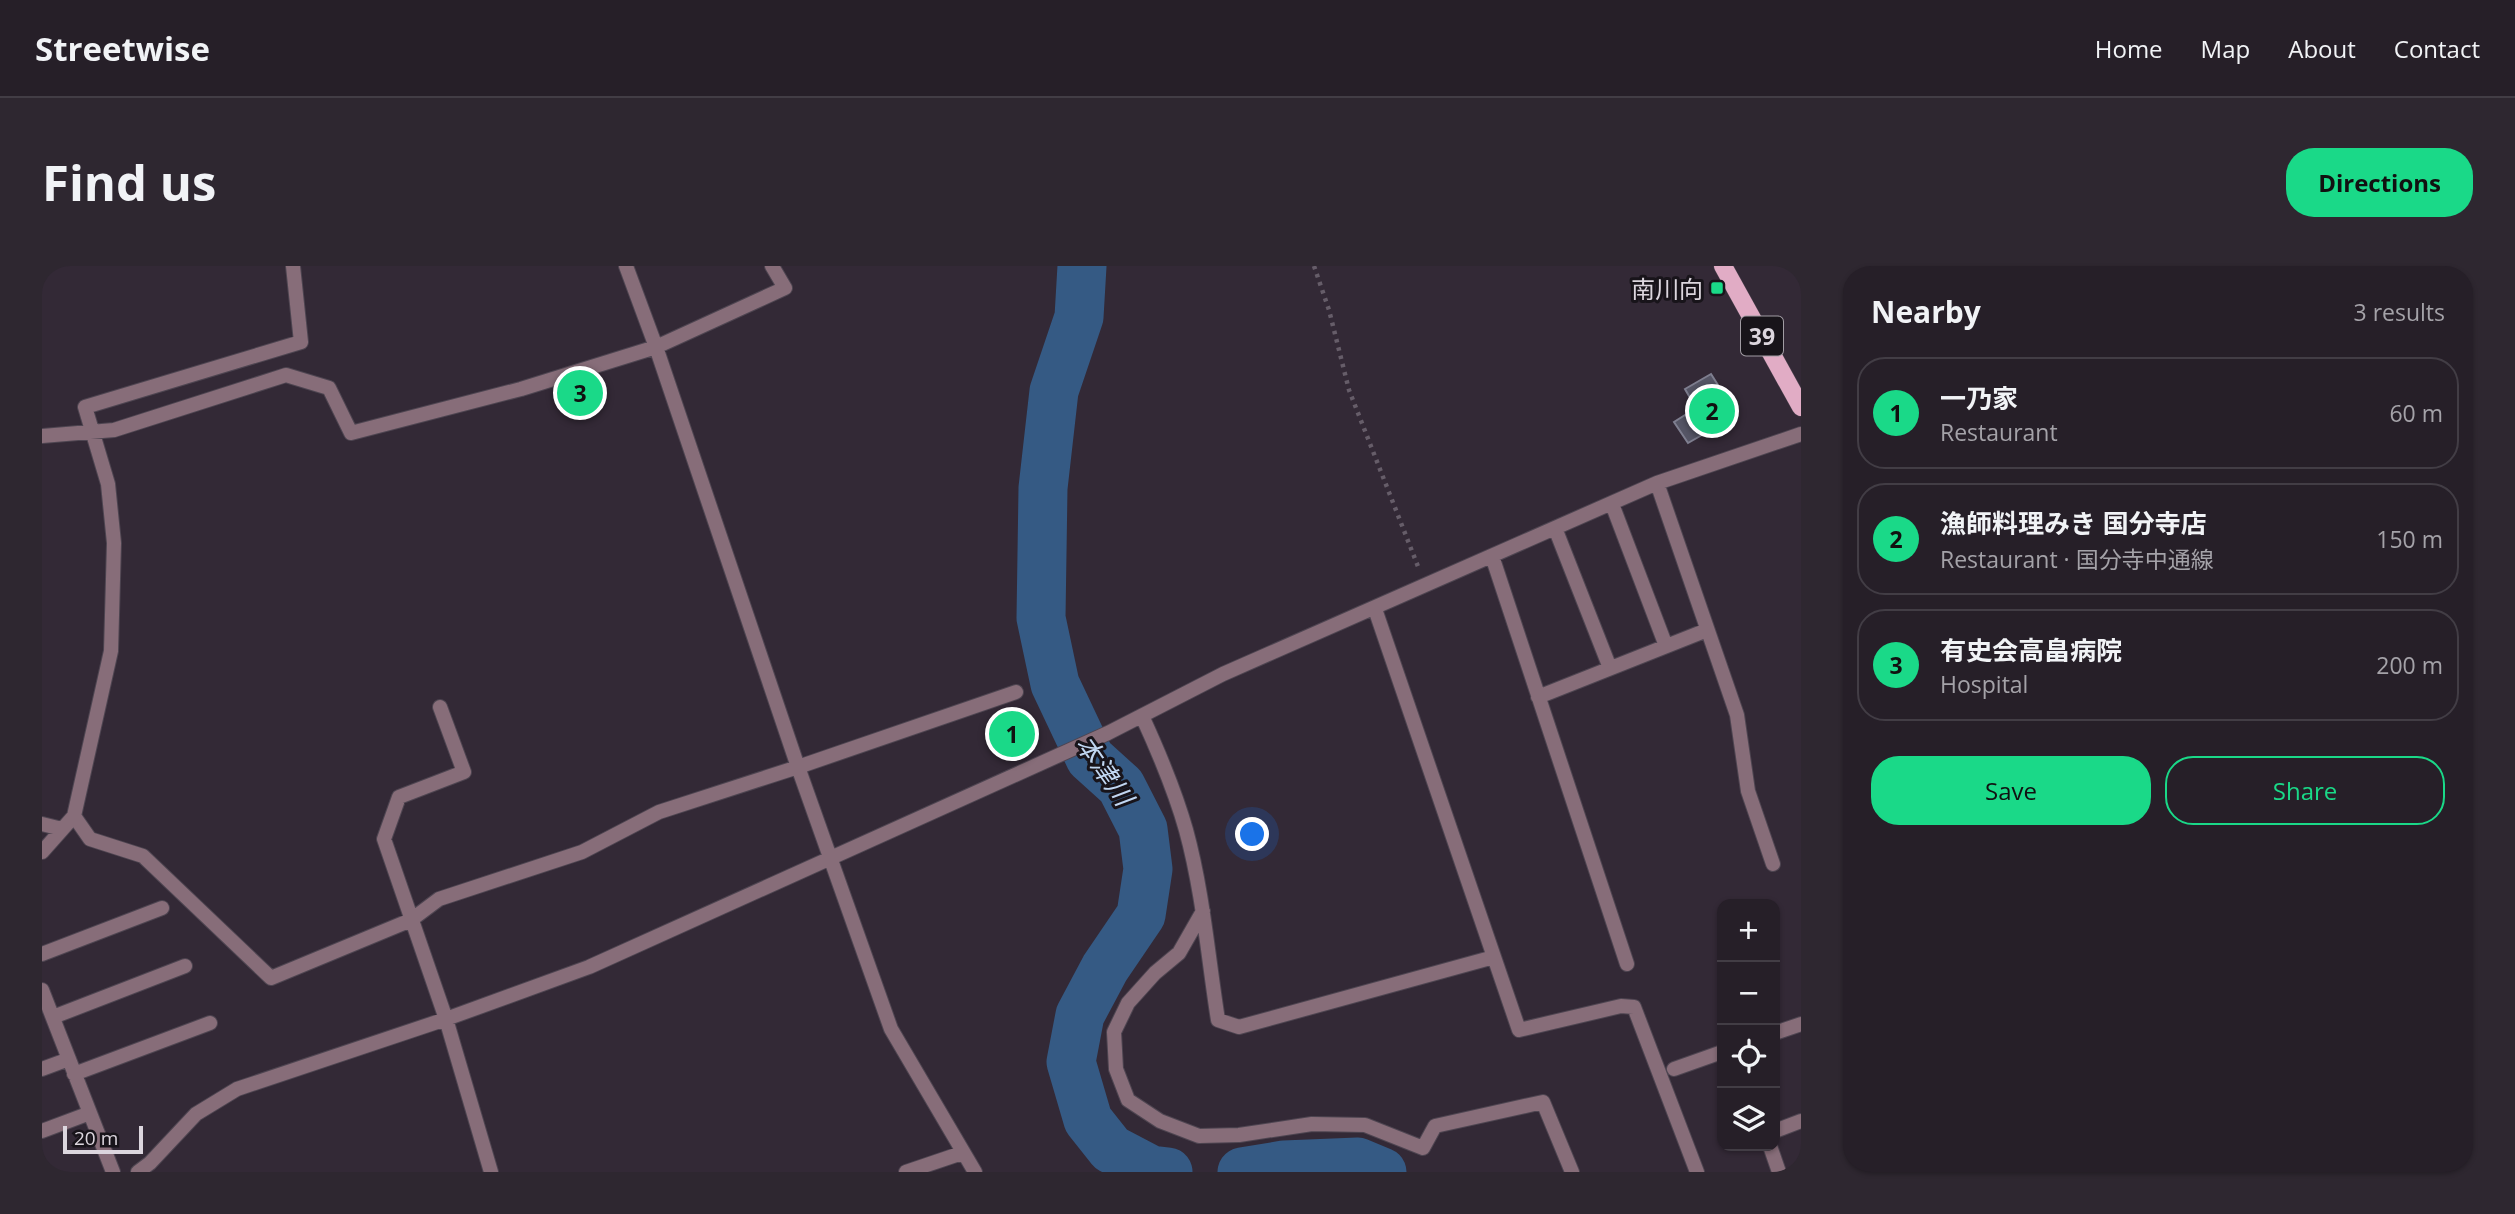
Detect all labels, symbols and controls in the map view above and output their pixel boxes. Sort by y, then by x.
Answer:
text: Streetwise [35,26,210,71]
text: Home [2095,32,2163,65]
text: Map [2201,32,2250,65]
text: About [2288,32,2356,65]
text: Contact [2394,32,2480,65]
button: Directions [2286,148,2473,217]
text: Find us [42,149,216,215]
place label: 南川向 [1631,272,1703,305]
marker: 南川向 [1709,280,1725,296]
text: Nearby [1871,291,1981,332]
text: 3 results [2354,296,2445,328]
road number: 39 [1741,316,1783,356]
pin: 3 [557,367,603,419]
text: 一乃家 [1940,380,2018,416]
pin: 2 [1689,385,1735,437]
text: 1 [1889,397,1903,429]
text: 60 m [2389,397,2443,429]
text: Restaurant [1940,416,2058,448]
text: 漁師料理みき 国分寺店 [1940,505,2207,541]
text: 2 [1889,523,1903,555]
text: 150 m [2376,523,2443,555]
text: Restaurant · 国分寺中通線 [1940,543,2214,575]
text: 有史会高畠病院 [1940,632,2122,668]
text: 3 [1889,649,1903,681]
text: 200 m [2376,649,2443,681]
text: Hospital [1940,668,2028,700]
pin: 1 [989,708,1035,760]
water label: 本津川 [1068,728,1144,815]
button: Save [1871,756,2151,825]
button: Share [2165,756,2445,825]
your location [1235,817,1269,851]
map controls [1717,899,1780,1151]
button: + [1717,899,1780,962]
button: − [1717,962,1780,1025]
button: locate [1717,1025,1780,1088]
button: layers [1717,1088,1780,1151]
scale bar [63,1123,144,1155]
text: 20 m [74,1125,118,1151]

